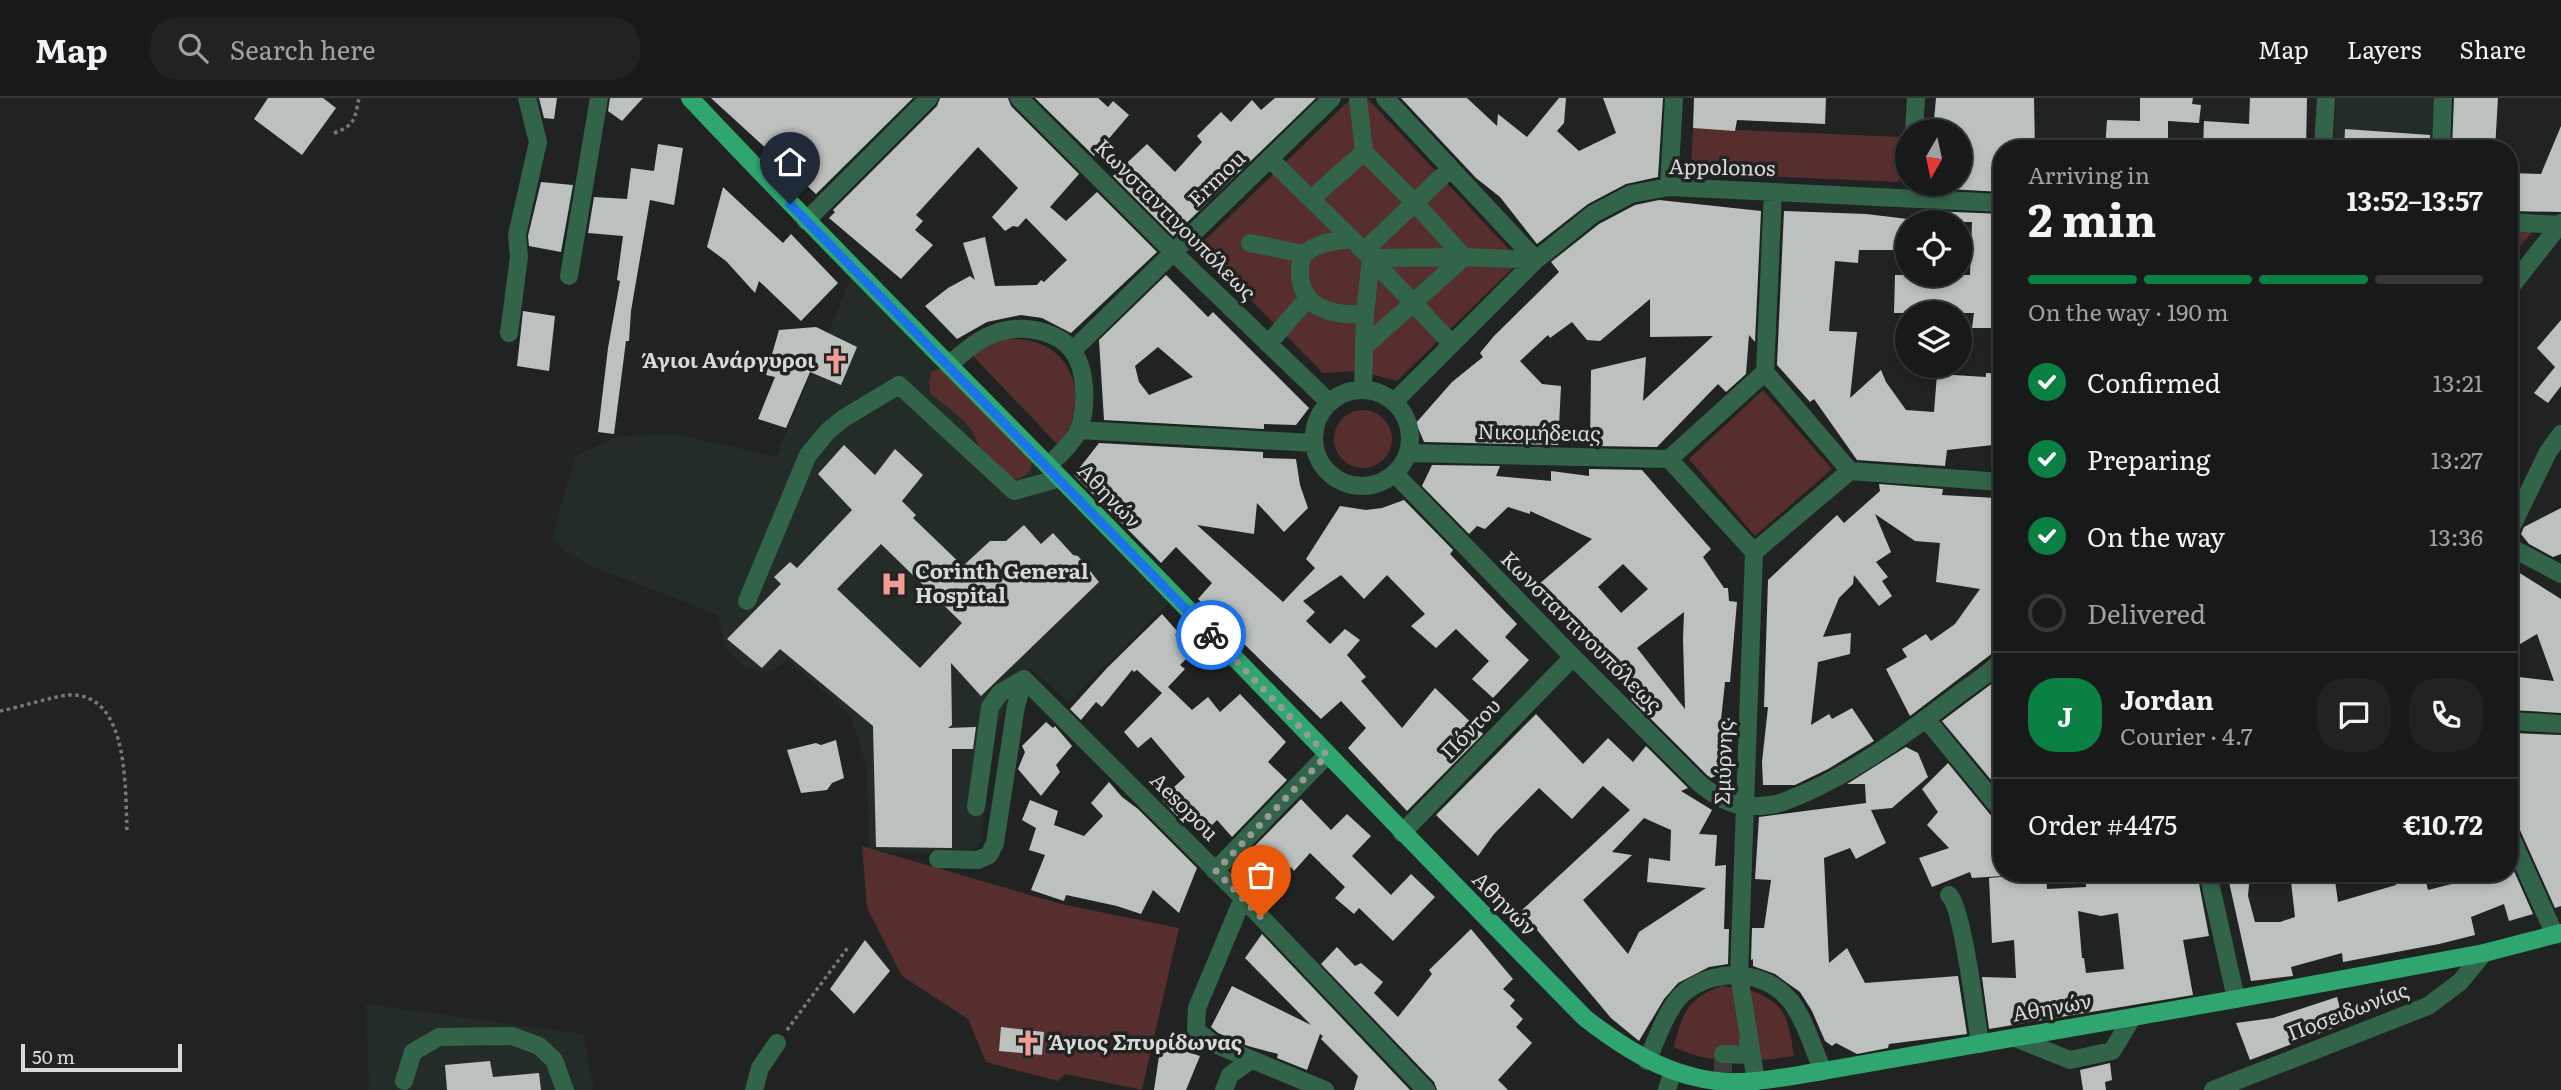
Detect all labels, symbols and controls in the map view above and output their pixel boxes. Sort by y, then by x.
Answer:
search box [150,17,640,80]
text: Map [35,24,108,73]
icon: search [174,29,212,67]
text: Search here [230,29,376,68]
text: Map [2258,31,2309,66]
text: Layers [2347,31,2421,66]
text: Share [2459,31,2526,66]
north arrow [1895,119,1972,196]
map controls [1895,119,1972,378]
street label: Κωνσταντινουπόλεως [1089,131,1264,306]
pin [760,132,820,204]
street label: Ermou [1180,142,1251,212]
icon: home [771,143,809,181]
street label: Appolonos [1668,149,1776,182]
text: Arriving in [2028,157,2150,191]
text: 13:52–13:57 [2347,180,2483,219]
text: 2 min [2028,183,2157,251]
button: locate [1895,210,1972,287]
text: On the way · 190 m [2028,294,2229,328]
button: layers [1895,301,1972,378]
place label: Άγιοι Ανάργυροι [641,343,815,374]
church icon: Άγιοι Ανάργυροι [821,346,851,376]
text: Confirmed [2087,362,2221,401]
icon: check [2028,363,2066,401]
text: 13:21 [2433,365,2483,399]
street label: Νικομήδειας [1477,414,1601,447]
text: Preparing [2087,439,2210,478]
icon: check [2028,440,2066,478]
text: 13:27 [2431,442,2483,476]
street label: Αθηνών [1072,455,1150,534]
text: On the way [2087,516,2225,555]
icon: check [2028,517,2066,555]
text: 13:36 [2429,519,2483,553]
street label: Κωνσταντινουπόλεως [1495,543,1670,718]
place label: Corinth General Hospital [915,554,1089,609]
hospital icon: Corinth General Hospital [879,569,909,599]
text: Delivered [2087,593,2206,632]
courier [1176,600,1246,670]
icon: bike [1192,616,1230,654]
button: chat [2317,678,2391,752]
button: phone [2409,678,2483,752]
text: Jordan [2120,679,2214,718]
street label: Πόντου [1432,690,1506,765]
text: J [2058,696,2072,735]
text: Courier · 4.7 [2120,718,2253,752]
street label: Σμύρνης [1705,720,1738,806]
street label: Aesopou [1144,764,1227,847]
text: Order #4475 [2028,804,2177,843]
text: €10.72 [2403,804,2483,843]
pin [1231,845,1291,917]
icon: bag [1242,856,1280,894]
street label: Αθηνών [1467,863,1545,941]
street label: Ποσειδωνίας [2282,972,2412,1047]
street label: Αθηνών [2010,983,2094,1028]
place label: Άγιος Σπυρίδωνας [1048,1025,1242,1056]
church icon: Άγιος Σπυρίδωνας [1013,1028,1043,1058]
scale bar [21,1041,182,1073]
text: 50 m [32,1042,75,1070]

